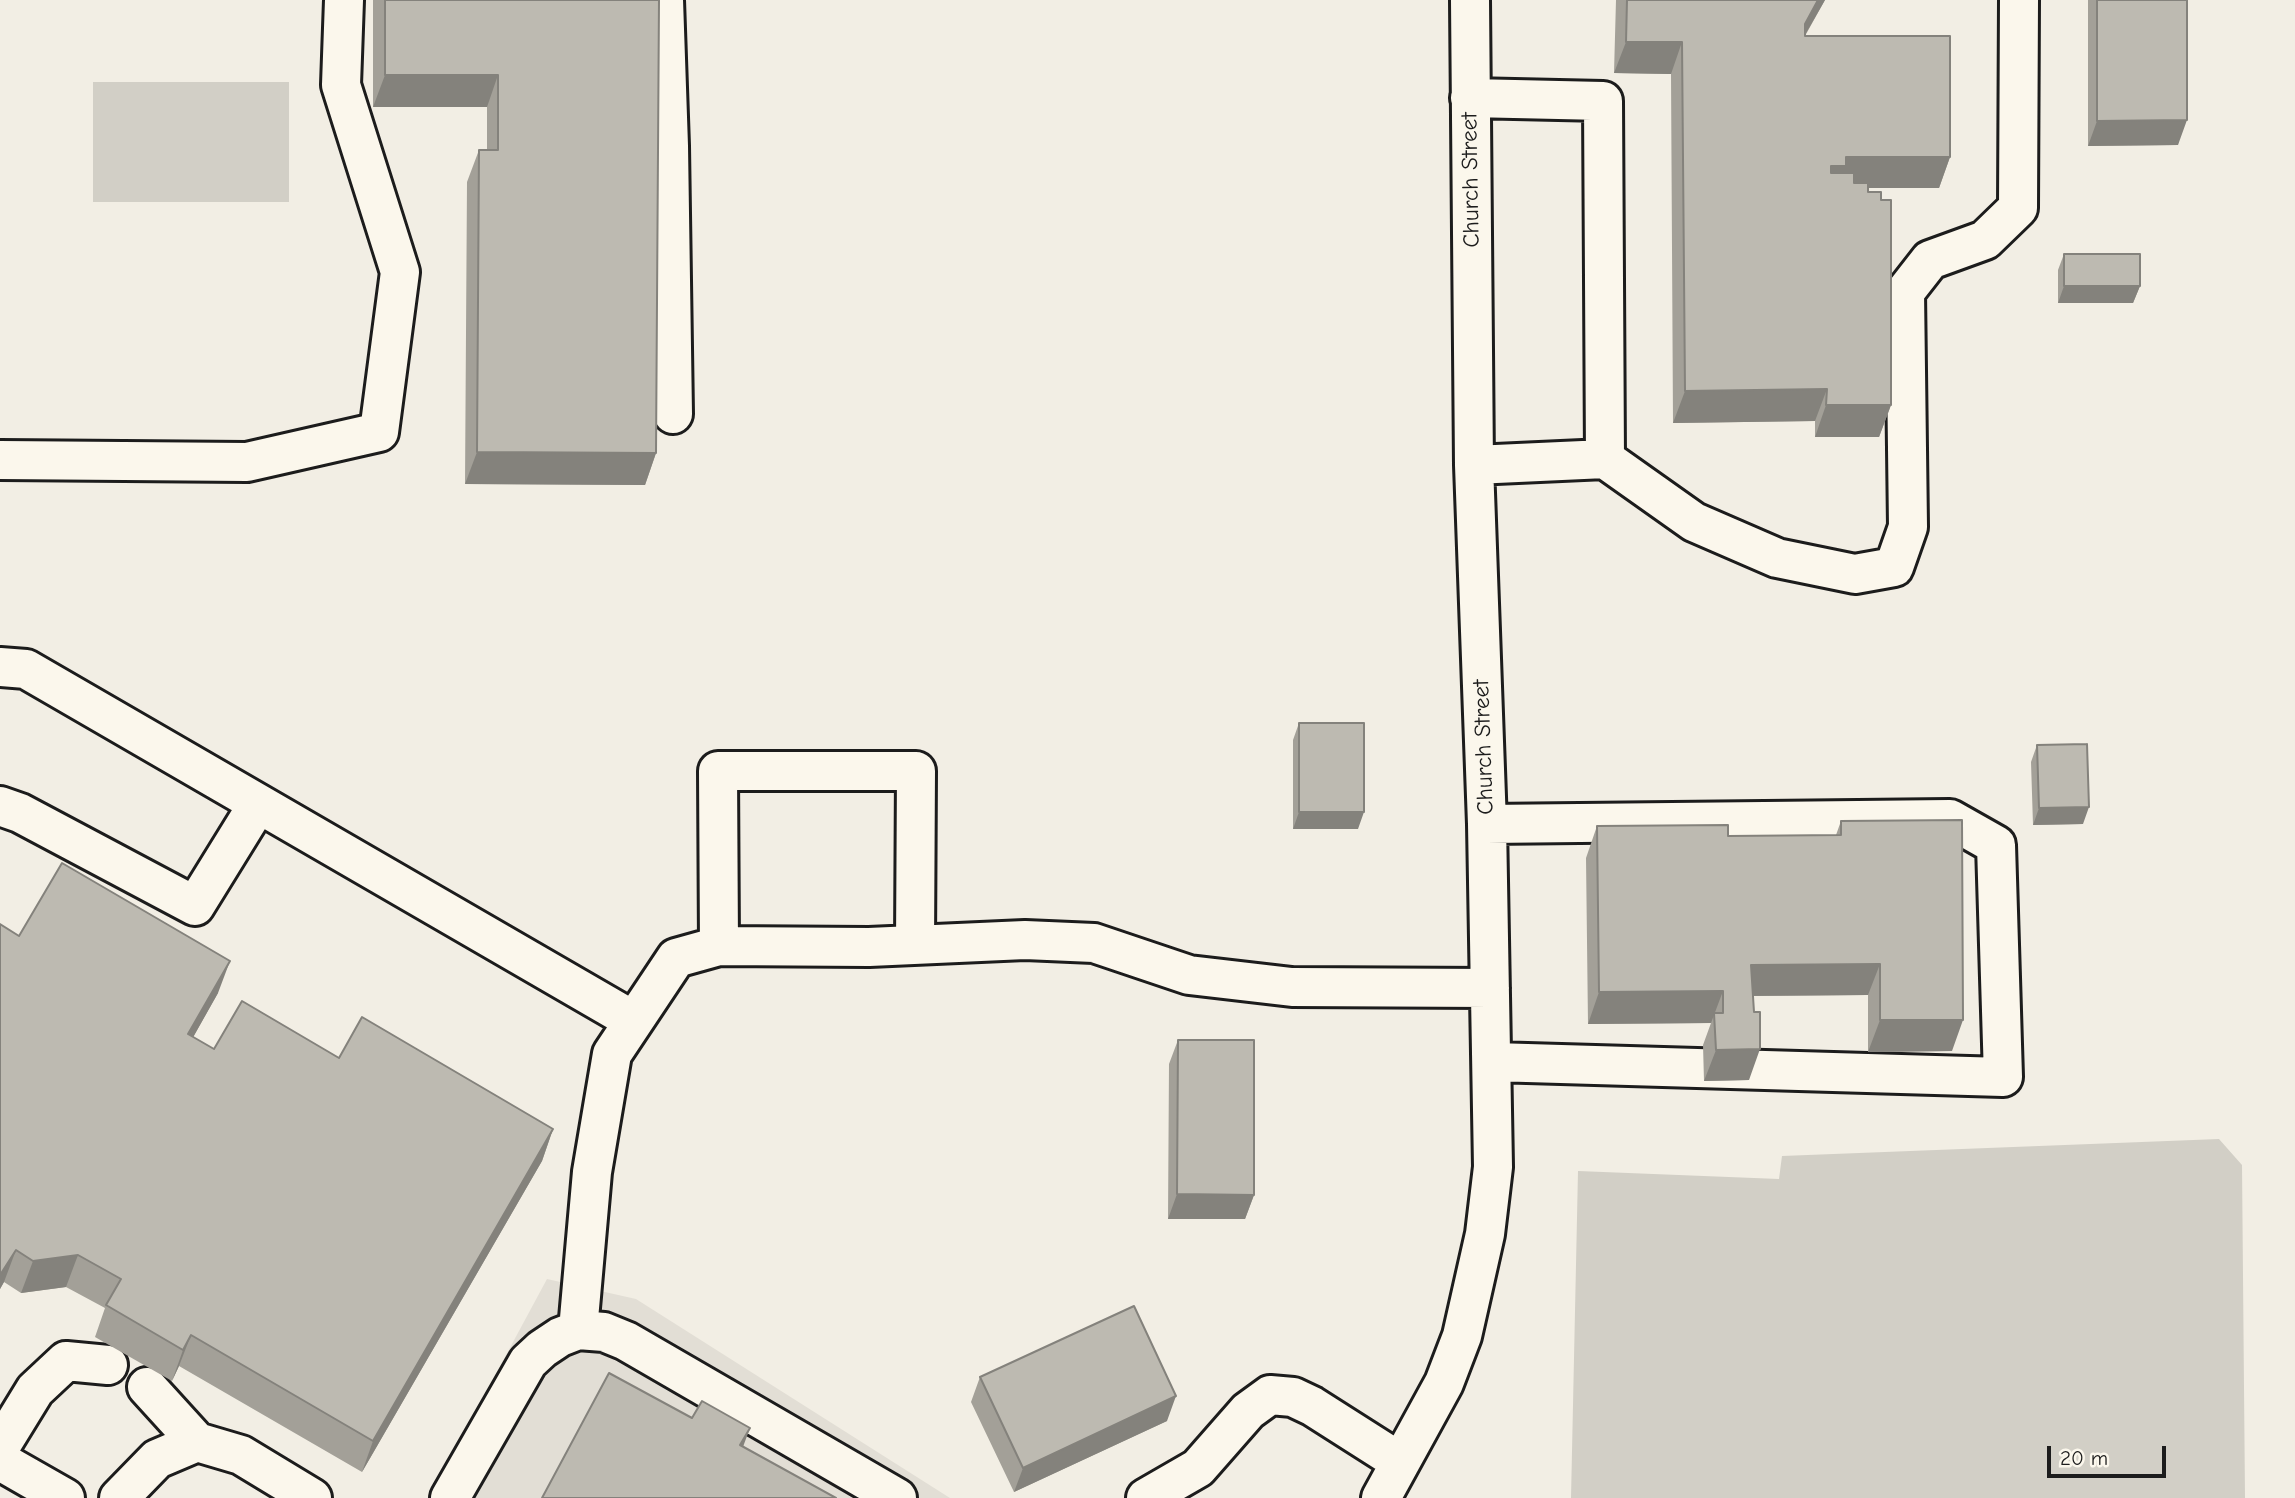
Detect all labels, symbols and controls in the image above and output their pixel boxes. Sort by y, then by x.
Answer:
street label: Church Street [1456,112,1486,248]
street label: Church Street [1468,679,1500,815]
scale bar [2050,1432,2169,1476]
text: 20 m [2060,1446,2108,1470]

